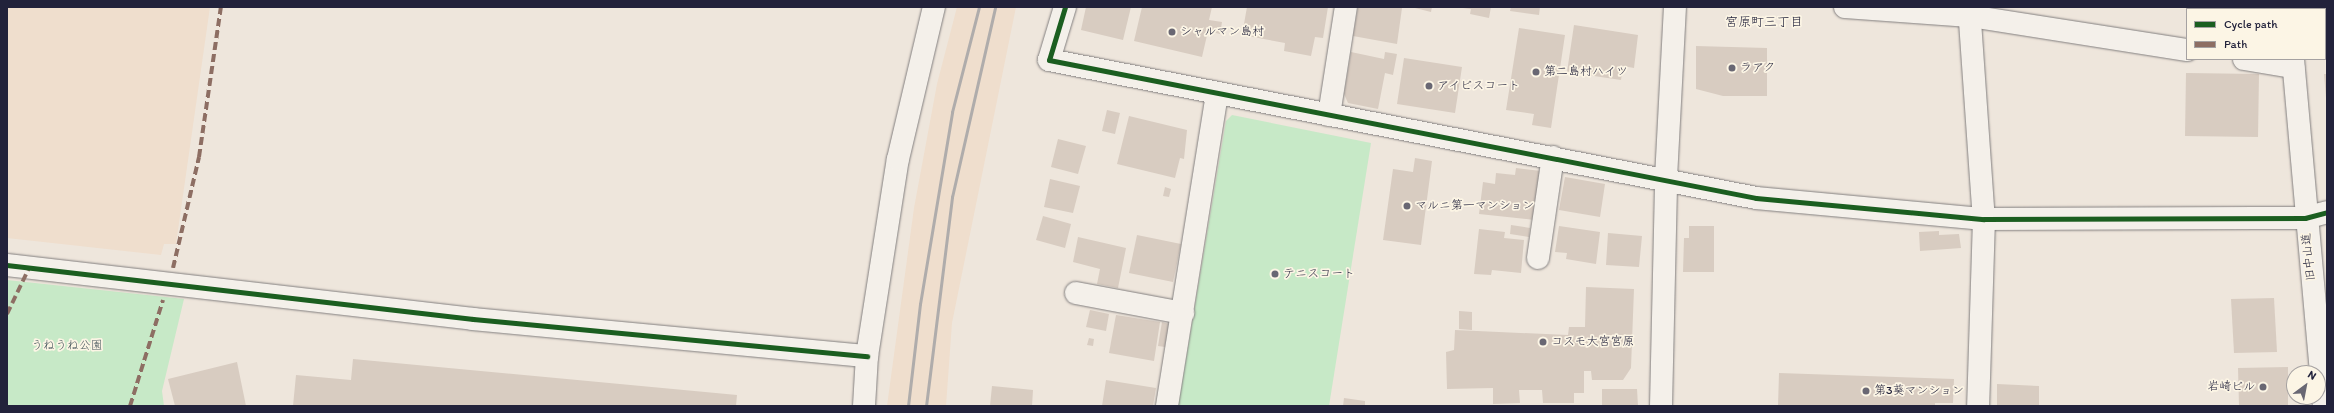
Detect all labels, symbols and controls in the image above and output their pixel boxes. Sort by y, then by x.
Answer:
legend [2186,8,2326,60]
district label: 宮原町三丁目 [1725,14,1803,30]
text: Cycle path [2224,17,2278,31]
place label: シャルマン島村 [1180,25,1264,39]
marker: シャルマン島村 [1167,27,1177,37]
text: Path [2224,37,2247,51]
place label: ラアク [1740,61,1776,75]
marker: ラアク [1727,63,1737,73]
place label: 第二島村ハイツ [1544,65,1628,79]
marker: 第二島村ハイツ [1531,67,1541,77]
place label: アイビスコート [1437,79,1521,93]
marker: アイビスコート [1424,81,1434,91]
place label: マルニ第一マンション [1415,199,1535,213]
marker: マルニ第一マンション [1402,201,1412,211]
street label: 旧中山道 [2299,232,2319,282]
place label: テニスコート [1283,267,1355,281]
marker: テニスコート [1270,269,1280,279]
place label: コスモ大宮宮原 [1551,335,1635,349]
marker: コスモ大宮宮原 [1538,337,1548,347]
park label: うねうね公園 [31,339,103,353]
north arrow [2286,365,2326,405]
text: N [2305,368,2319,383]
place label: 岩崎ビル [2207,380,2255,394]
marker: 岩崎ビル [2258,382,2268,392]
place label: 第3葵マンション [1874,384,1965,398]
marker: 第3葵マンション [1861,386,1871,396]

